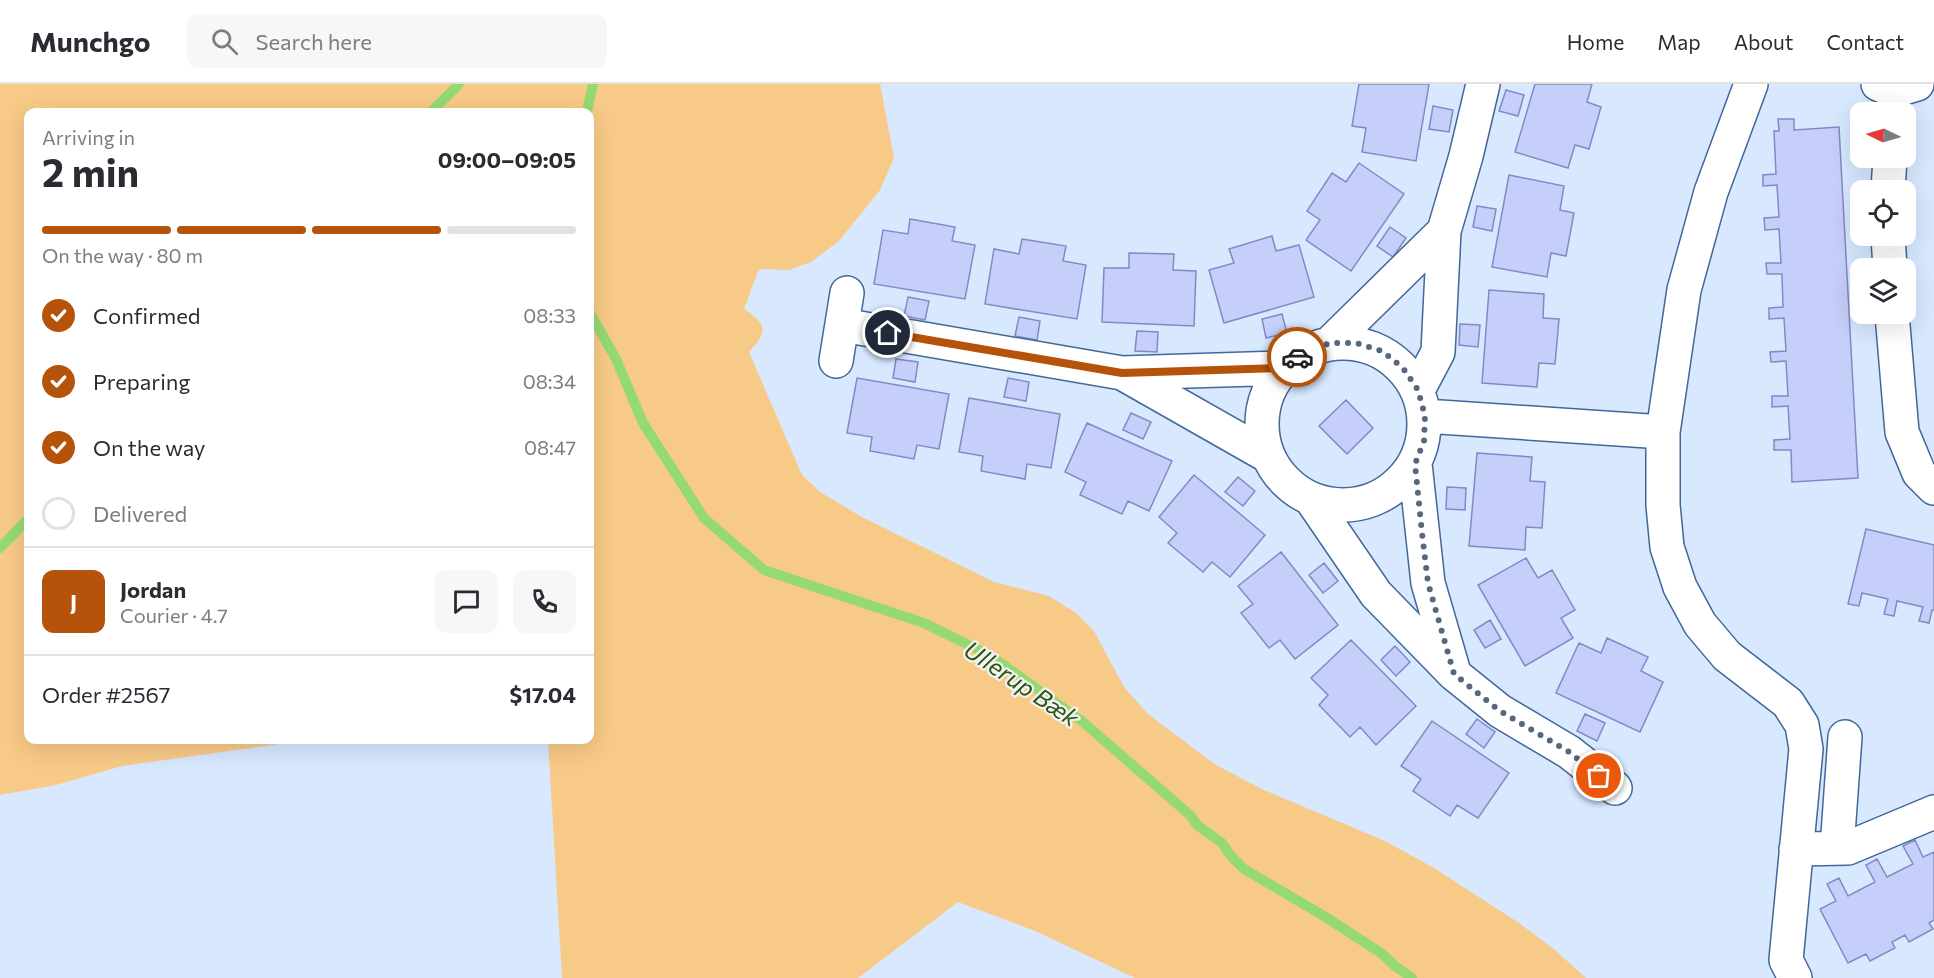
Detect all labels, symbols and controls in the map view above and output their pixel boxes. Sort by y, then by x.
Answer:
search box [187,14,607,68]
text: Munchgo [30,24,151,58]
icon: search [208,25,241,58]
text: Search here [256,28,372,55]
text: Home [1567,29,1624,54]
text: Map [1657,29,1701,54]
text: About [1734,29,1793,54]
text: Contact [1826,29,1904,54]
north arrow [1850,102,1916,168]
map controls [1850,102,1916,324]
text: Arriving in [42,125,135,149]
text: 09:00–09:05 [438,146,576,173]
text: 2 min [42,147,139,195]
button: locate [1850,180,1916,246]
text: On the way · 80 m [42,243,203,267]
button: layers [1850,258,1916,324]
icon: check [42,299,75,332]
text: Confirmed [93,302,200,329]
text: 08:33 [523,303,576,327]
pin [862,307,913,358]
icon: home [871,316,904,349]
courier [1267,327,1327,387]
icon: car [1281,341,1314,374]
icon: check [42,365,75,398]
text: Preparing [93,368,190,395]
text: 08:34 [523,369,576,393]
icon: check [42,431,75,464]
text: On the way [93,434,205,461]
text: 08:47 [524,435,576,459]
text: Delivered [93,500,187,527]
button: chat [435,570,498,633]
button: phone [513,570,576,633]
text: Jordan [120,576,186,603]
text: J [70,588,77,615]
text: Courier · 4.7 [120,603,228,627]
water label: Ullerup Bæk [959,634,1086,733]
text: Order #2567 [42,681,170,708]
text: $17.04 [509,681,576,708]
pin [1573,750,1624,801]
icon: bag [1582,759,1615,792]

